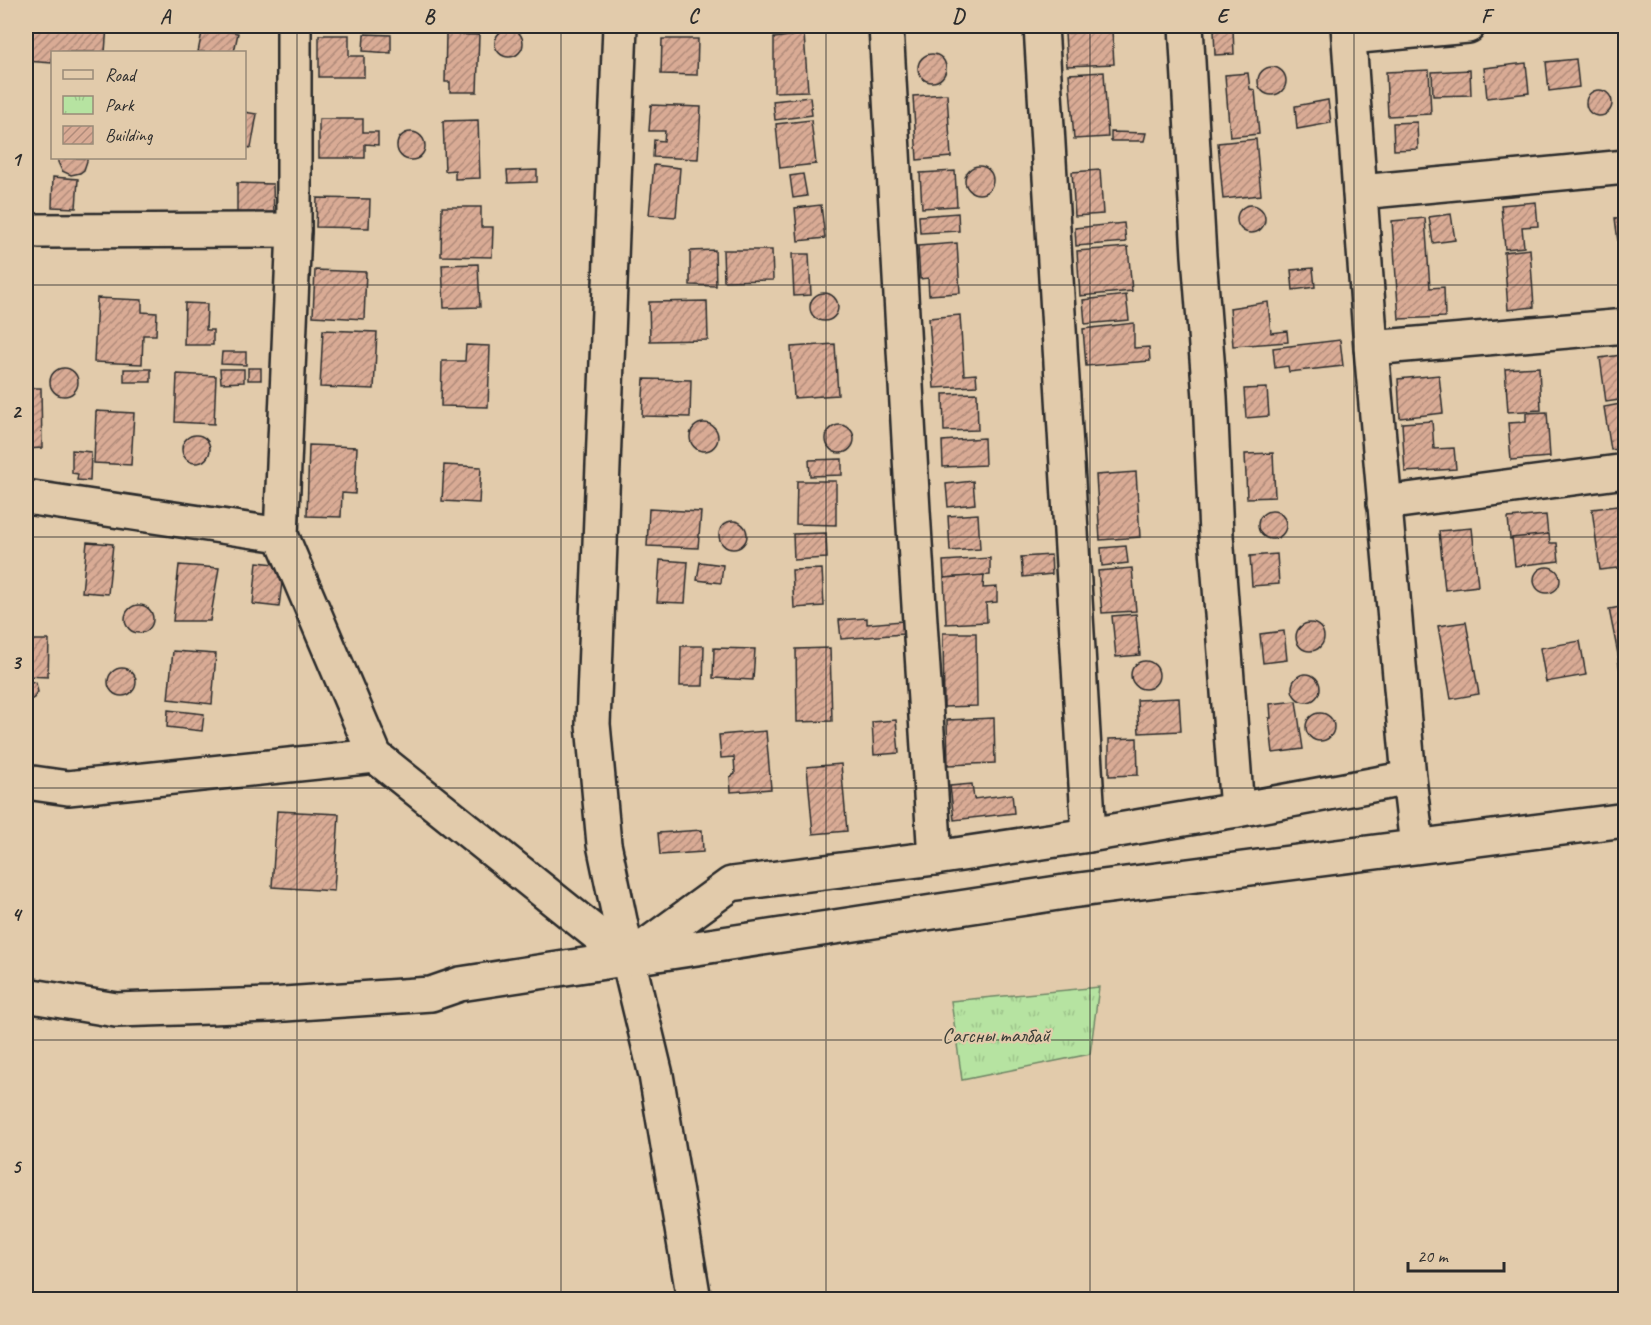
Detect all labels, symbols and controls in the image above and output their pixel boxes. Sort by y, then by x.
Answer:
text: A [160,4,172,29]
text: B [424,4,436,29]
text: C [688,4,700,29]
text: D [952,4,966,29]
text: E [1217,4,1231,29]
text: F [1481,4,1495,29]
legend [51,51,246,159]
text: Road [105,64,138,86]
text: Park [105,94,135,116]
text: Building [105,124,154,146]
text: 1 [12,147,23,172]
text: 2 [12,399,23,424]
text: 3 [12,650,23,675]
text: 4 [12,902,24,927]
park label: Сагсны талбай [942,1022,1051,1048]
text: 5 [12,1154,23,1179]
scale bar [1408,1235,1504,1273]
text: 20 m [1417,1245,1450,1267]

